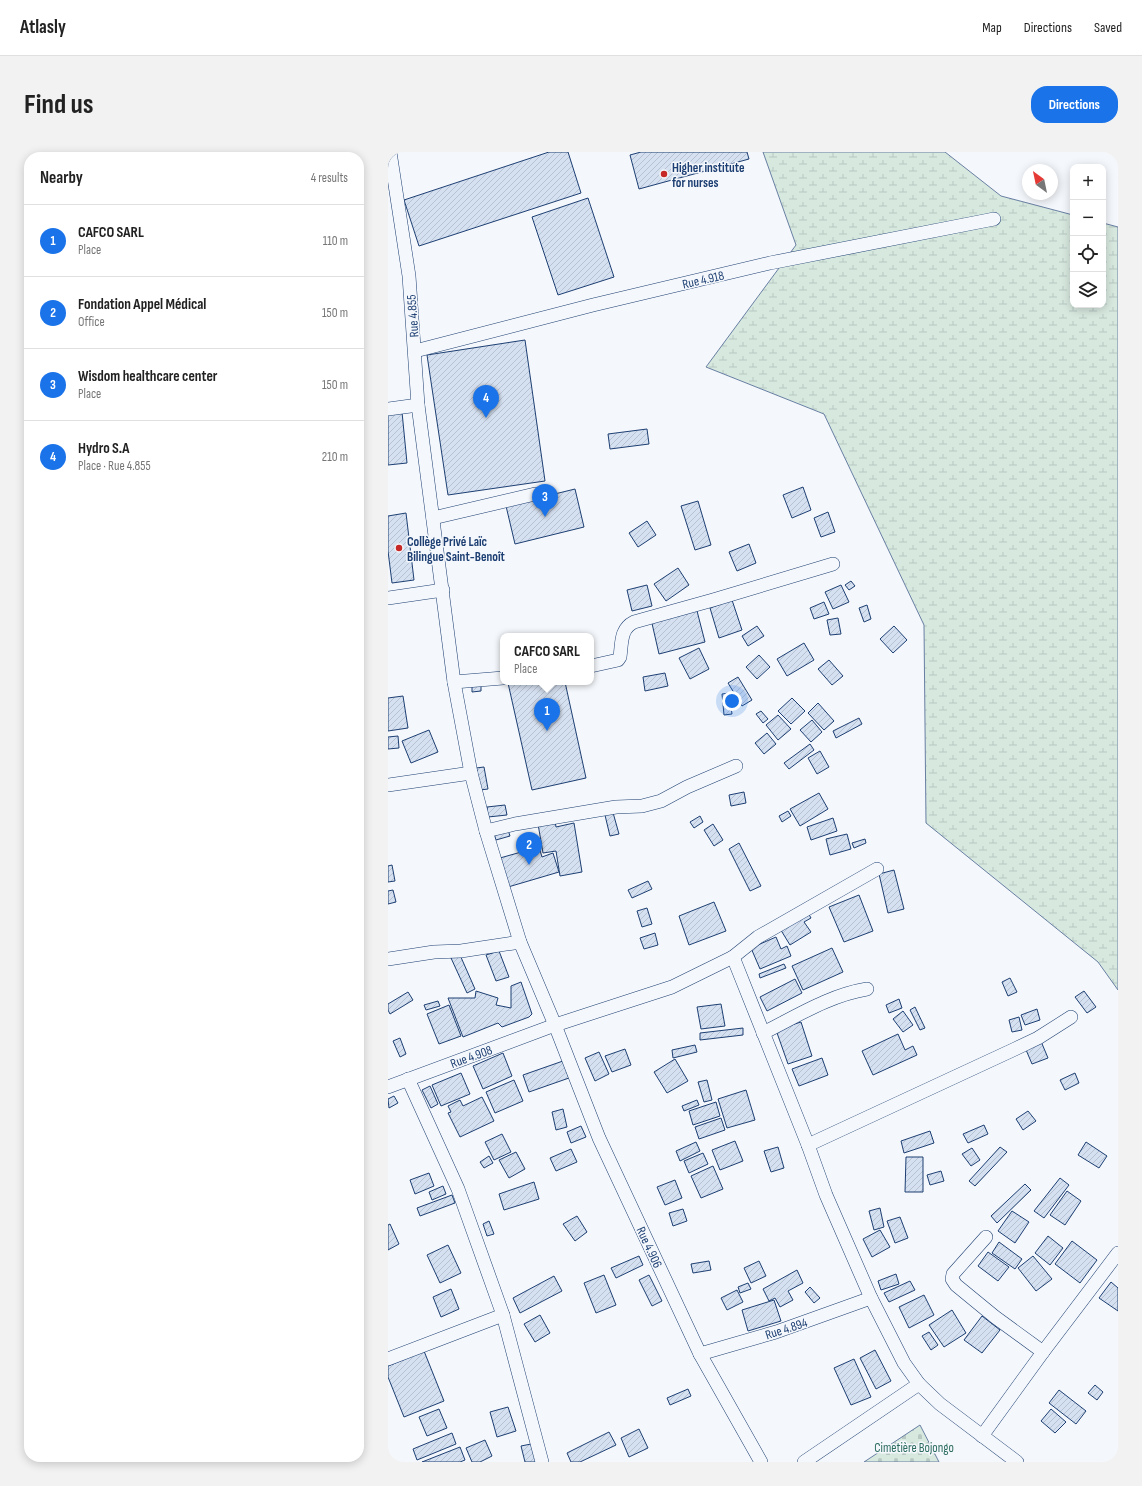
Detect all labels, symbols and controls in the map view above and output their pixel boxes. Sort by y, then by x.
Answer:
text: Atlasly [20,16,66,39]
text: Map [982,19,1002,36]
text: Directions [1024,19,1072,36]
text: Saved [1094,19,1122,36]
button: Directions [1031,86,1118,123]
text: Find us [24,88,93,121]
place label: Higher institute for nurses [672,160,745,191]
north arrow [1022,164,1058,200]
map controls [1070,164,1106,308]
button: + [1070,164,1106,200]
text: Nearby [40,168,83,188]
marker: Higher institute for nurses [659,169,669,179]
text: 4 results [311,170,348,186]
button: − [1070,200,1106,236]
text: CAFCO SARL [78,223,144,242]
text: 1 [50,233,56,249]
text: 110 m [323,233,348,249]
button: locate [1070,236,1106,272]
text: Place [78,242,101,258]
street label: Rue 4.918 [681,267,726,293]
button: layers [1070,272,1106,308]
street label: Rue 4.855 [404,294,422,338]
text: Fondation Appel Médical [78,295,206,314]
text: 2 [50,305,56,321]
text: 150 m [322,305,348,321]
text: Office [78,314,105,330]
text: Wisdom healthcare center [78,367,217,386]
text: 3 [50,377,56,393]
text: 150 m [322,377,348,393]
pin: 4 [473,385,499,418]
text: Place [78,386,101,402]
text: Hydro S.A [78,439,130,458]
text: 4 [50,449,56,465]
text: 210 m [322,449,348,465]
text: Place · Rue 4.855 [78,458,151,474]
pin: 3 [532,484,558,517]
place label: Collège Privé Laïc Bilingue Saint-Benoît [407,534,506,565]
marker: Collège Privé Laïc Bilingue Saint-Benoît [394,543,404,553]
popup [500,633,594,685]
text: CAFCO SARL [514,642,580,661]
text: Place [514,661,537,677]
your location [722,691,742,711]
pin: 1 [534,698,560,731]
pin: 2 [516,832,542,865]
street label: Rue 4.908 [448,1042,495,1072]
street label: Rue 4.906 [633,1224,666,1271]
street label: Rue 4.894 [763,1314,810,1343]
park label: Cimetière Bojongo [874,1440,954,1456]

